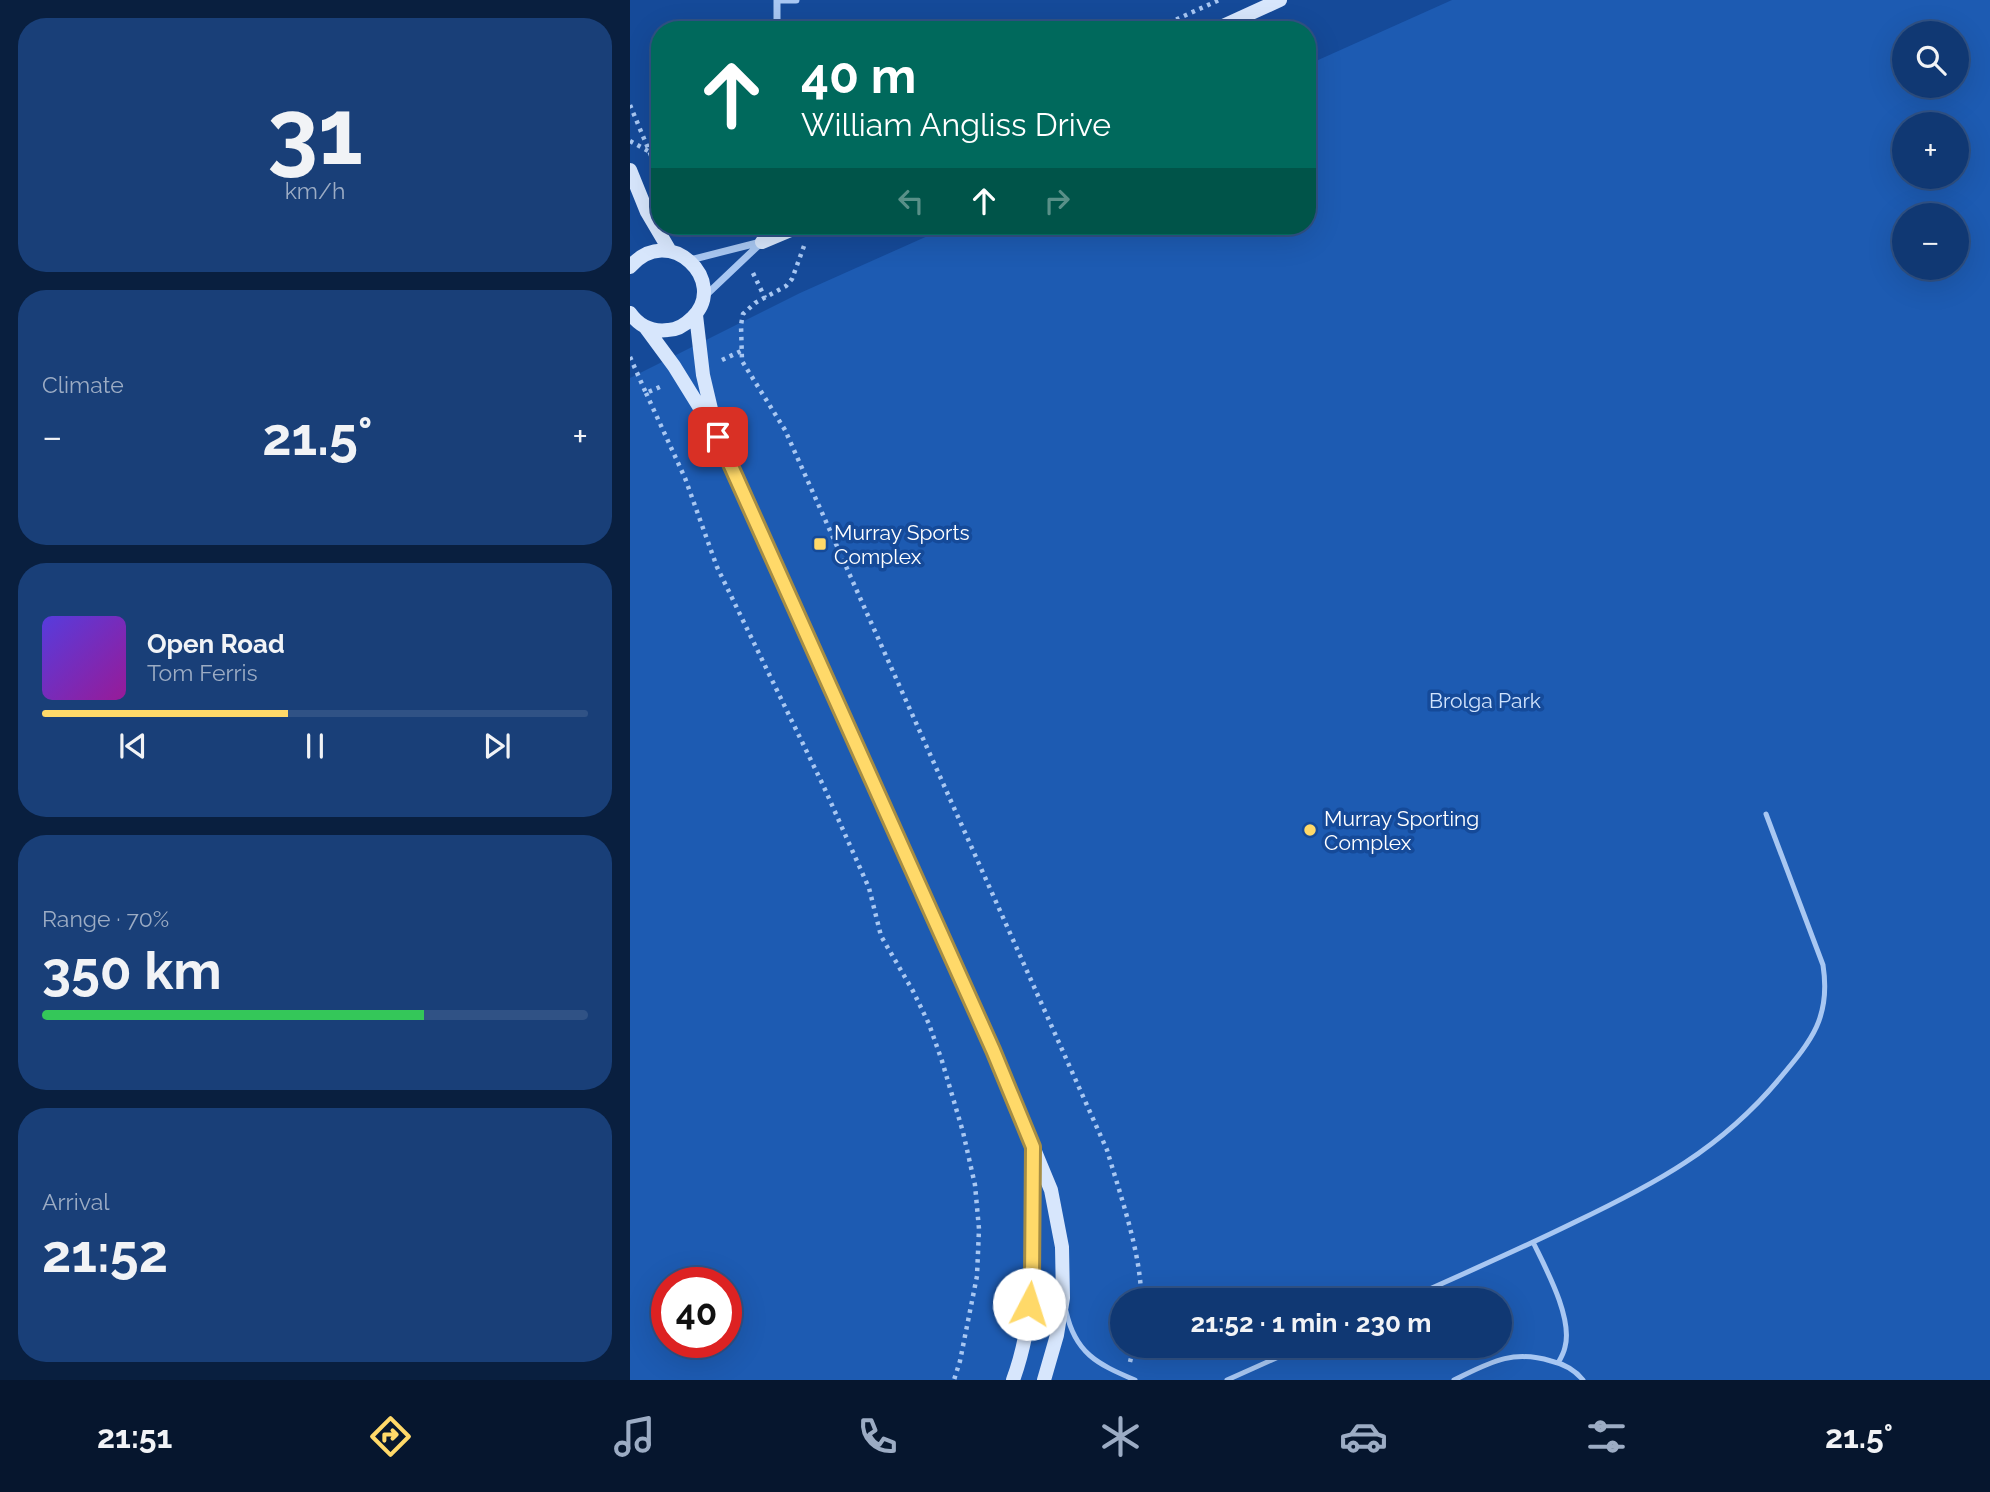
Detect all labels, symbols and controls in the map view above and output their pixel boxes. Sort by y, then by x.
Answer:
map controls [1892,21,1969,280]
button: search [1892,21,1969,98]
text: 40 m [801,47,916,104]
icon: ahead [686,49,777,140]
text: 31 [267,78,363,185]
text: William Angliss Drive [801,106,1111,143]
button: + [1892,112,1969,189]
text: km/h [285,177,345,204]
icon: left [892,182,930,220]
icon: ahead [965,182,1003,220]
icon: right [1038,182,1076,220]
button: − [1892,203,1969,280]
text: Climate [42,371,124,398]
text: 21.5° [262,406,373,467]
pin [688,407,748,467]
text: − [42,414,62,459]
text: + [572,414,588,459]
icon: arrive [699,418,737,456]
place label: Murray Sports Complex [834,520,970,569]
marker: Murray Sports Complex [812,536,828,552]
text: Open Road [147,629,285,659]
text: Tom Ferris [147,659,258,686]
park label: Brolga Park [1429,688,1541,713]
icon: previous [114,727,152,765]
icon: pause [296,727,334,765]
icon: next [478,727,516,765]
place label: Murray Sporting Complex [1324,806,1479,855]
marker: Murray Sporting Complex [1302,822,1318,838]
text: Range · 70% [42,905,169,932]
text: 350 km [42,940,222,1001]
text: Arrival [42,1188,109,1215]
text: 21:52 [42,1223,168,1284]
speed limit sign: 40 [651,1267,742,1358]
position arrow [992,1267,1066,1341]
text: 21:52 · 1 min · 230 m [1191,1308,1431,1338]
icon: directions [366,1412,415,1461]
icon: music [610,1412,659,1461]
icon: phone [853,1412,902,1461]
icon: climate [1096,1412,1145,1461]
icon: car [1339,1412,1388,1461]
icon: filters [1582,1412,1631,1461]
text: 21:51 [97,1418,172,1455]
text: 21.5° [1825,1418,1893,1455]

